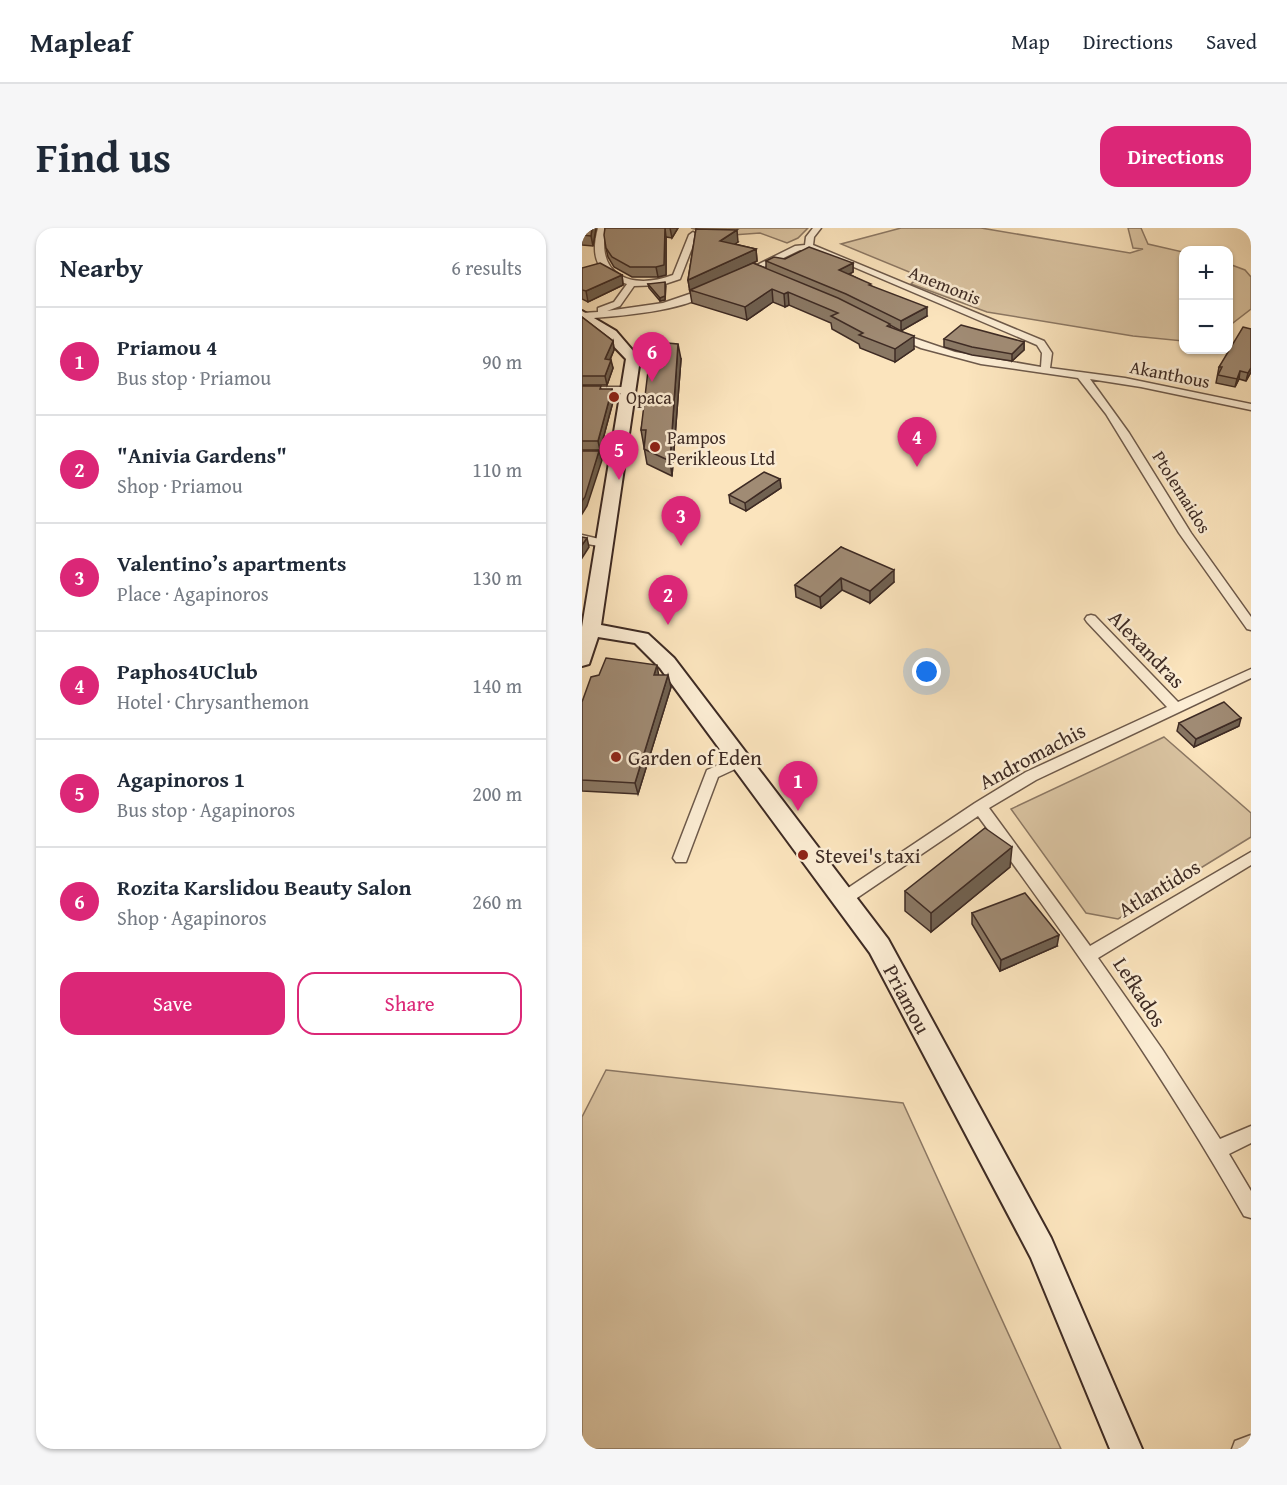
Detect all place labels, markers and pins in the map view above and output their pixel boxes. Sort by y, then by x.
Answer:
pin: 6 [632,332,672,382]
place label: Opaca [626,384,672,411]
marker: Opaca [607,390,621,404]
pin: 4 [898,418,936,467]
place label: Pampos Perikleous Ltd [667,424,775,472]
pin: 5 [600,430,639,480]
marker: Pampos Perikleous Ltd [648,440,662,454]
pin: 3 [662,496,700,546]
pin: 2 [648,576,688,625]
place label: Garden of Eden [628,742,762,773]
marker: Garden of Eden [609,750,623,764]
pin: 1 [778,762,818,811]
place label: Stevei's taxi [815,840,921,871]
marker: Stevei's taxi [796,848,810,862]

